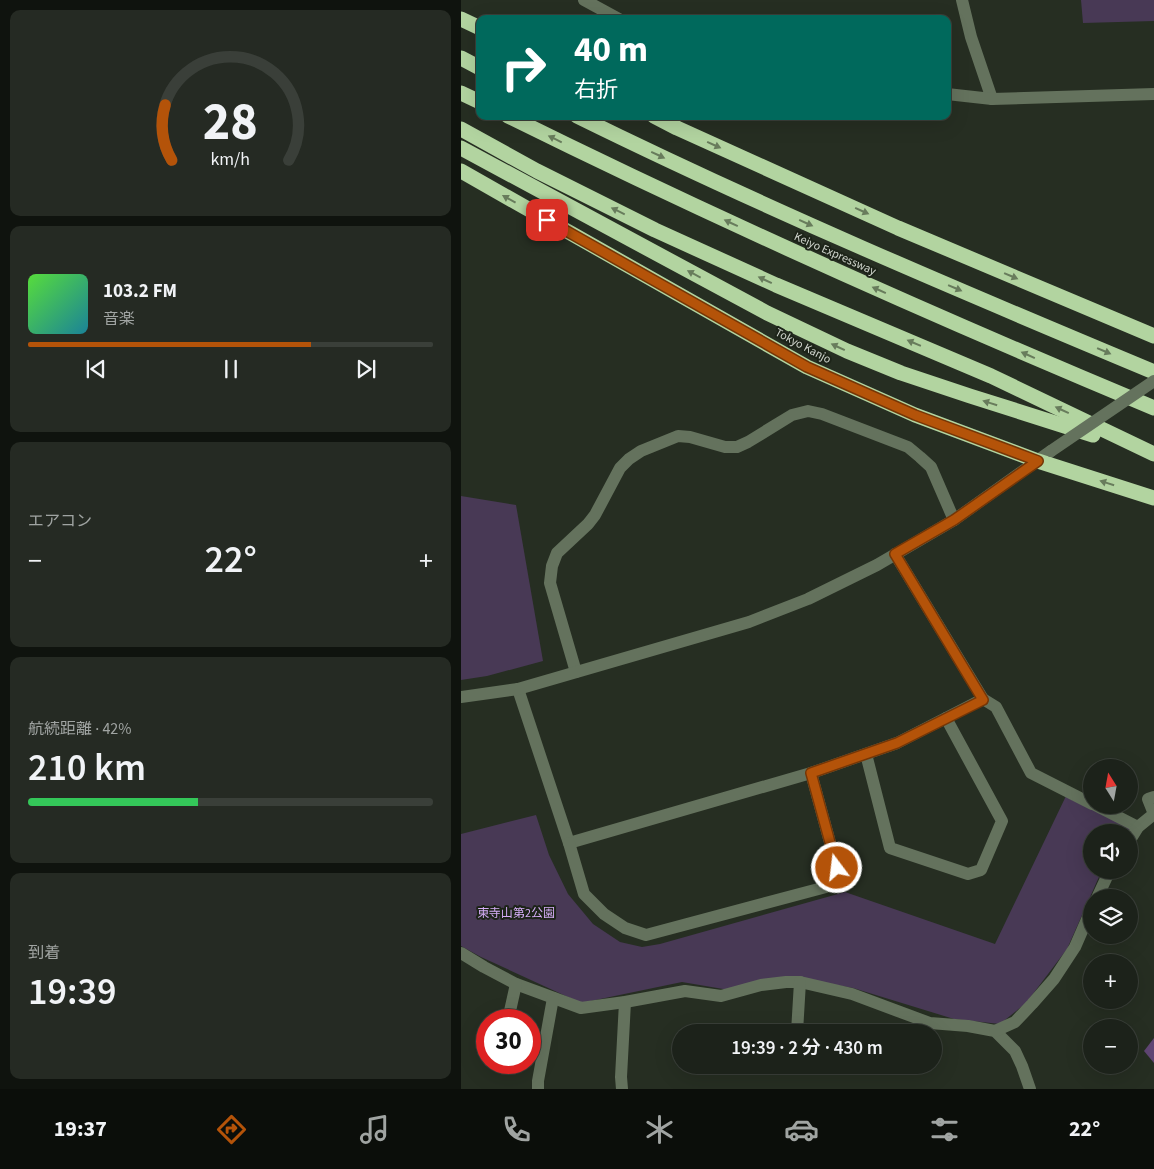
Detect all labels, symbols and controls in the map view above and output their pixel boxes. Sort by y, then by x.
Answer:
text: 40 m [574,25,648,75]
icon: right [491,35,556,100]
text: 右折 [574,74,618,106]
text: 28 [203,86,258,160]
one-way arrow [548,135,562,143]
one-way arrow [707,141,721,149]
text: km/h [211,147,250,172]
one-way arrow [651,151,665,159]
one-way arrow [502,194,516,203]
pin [526,199,568,241]
icon: arrive [533,206,561,234]
one-way arrow [610,207,625,215]
one-way arrow [855,208,869,216]
one-way arrow [724,219,738,227]
one-way arrow [799,219,813,227]
street label: Keiyo Expressway [791,228,879,280]
one-way arrow [687,269,700,278]
one-way arrow [1004,272,1018,280]
one-way arrow [758,275,772,283]
text: 103.2 FM [103,278,177,305]
one-way arrow [947,285,962,293]
one-way arrow [872,286,886,294]
text: 音楽 [103,308,135,330]
street label: Tokyo Kanjo [772,324,834,368]
one-way arrow [907,339,921,347]
one-way arrow [831,342,845,350]
one-way arrow [1097,348,1111,356]
one-way arrow [1021,351,1035,359]
icon: previous [82,355,110,383]
icon: pause [217,355,245,383]
icon: next [352,355,380,383]
one-way arrow [983,398,998,406]
one-way arrow [1055,406,1069,414]
one-way arrow [1100,479,1115,487]
text: エアコン [28,510,92,532]
text: 22° [204,533,257,587]
text: − [28,541,42,581]
text: + [419,541,433,581]
text: 航続距離 · 42% [28,718,131,740]
text: 210 km [28,741,146,795]
north arrow [1083,759,1139,814]
map controls [1083,759,1138,1074]
button: sound [1083,824,1138,879]
position arrow [810,841,862,893]
button: layers [1083,889,1138,944]
park label: 東寺山第2公園 [477,905,555,922]
text: 到着 [28,942,60,964]
button: + [1083,954,1138,1009]
text: 19:39 [28,965,116,1019]
speed limit sign: 30 [476,1009,541,1074]
button: − [1083,1019,1138,1074]
text: 19:39 · 2 分 · 430 m [731,1035,883,1062]
icon: directions [214,1112,249,1147]
icon: music [357,1112,392,1147]
icon: phone [499,1112,534,1147]
icon: climate [642,1112,677,1147]
icon: car [784,1112,819,1147]
icon: filters [927,1112,962,1147]
text: 19:37 [54,1113,107,1145]
text: 22° [1069,1113,1100,1145]

